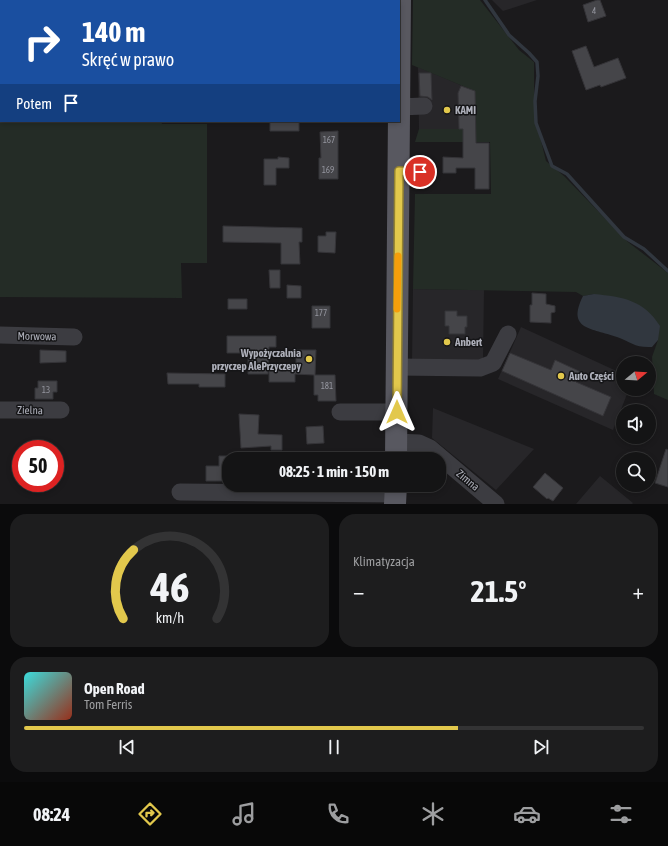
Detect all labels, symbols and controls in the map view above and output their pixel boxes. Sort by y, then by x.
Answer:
house number: 4 [592,6,596,16]
icon: right [16,16,68,68]
text: 140 m [82,16,145,48]
text: Skręć w prawo [82,49,174,70]
icon: arrive [60,92,82,114]
text: Potem [16,95,52,112]
place label: KAMI [455,104,476,116]
marker: KAMI [442,105,452,115]
house number: 167 [323,135,335,145]
pin [403,155,437,189]
icon: arrive [409,161,431,183]
house number: 169 [322,165,334,175]
house number: 177 [315,308,327,318]
street label: Morwowa [17,330,57,342]
place label: Anbert [454,336,483,348]
marker: Anbert [442,337,452,347]
place label: Wypożyczalnia przyczep AlePrzyczepy [212,347,301,372]
marker: Wypożyczalnia przyczep AlePrzyczepy [304,354,314,364]
north arrow [616,356,656,396]
map controls [616,356,656,492]
place label: Auto Części [568,370,614,382]
marker: Auto Części [556,371,566,381]
house number: 181 [321,381,333,391]
house number: 13 [42,385,50,395]
position arrow [376,391,418,433]
street label: Zielna [17,404,43,416]
button: sound [616,404,656,444]
speed limit sign: 50 [12,440,64,492]
button: search [616,452,656,492]
text: 08:25 · 1 min · 150 m [279,463,389,480]
street label: Zimna [454,467,482,493]
text: Klimatyzacja [353,554,415,569]
text: 46 [149,562,189,610]
text: 21.5° [471,574,526,608]
text: − [353,578,364,604]
text: + [633,578,644,604]
text: km/h [155,609,184,625]
text: Open Road [84,680,145,697]
text: Tom Ferris [84,697,132,712]
icon: previous [116,736,138,758]
icon: pause [323,736,345,758]
icon: next [530,736,552,758]
icon: directions [136,800,164,828]
icon: music [230,800,258,828]
icon: phone [324,800,352,828]
icon: climate [419,800,447,828]
icon: car [513,800,541,828]
icon: filters [607,800,635,828]
text: 08:24 [33,804,70,825]

